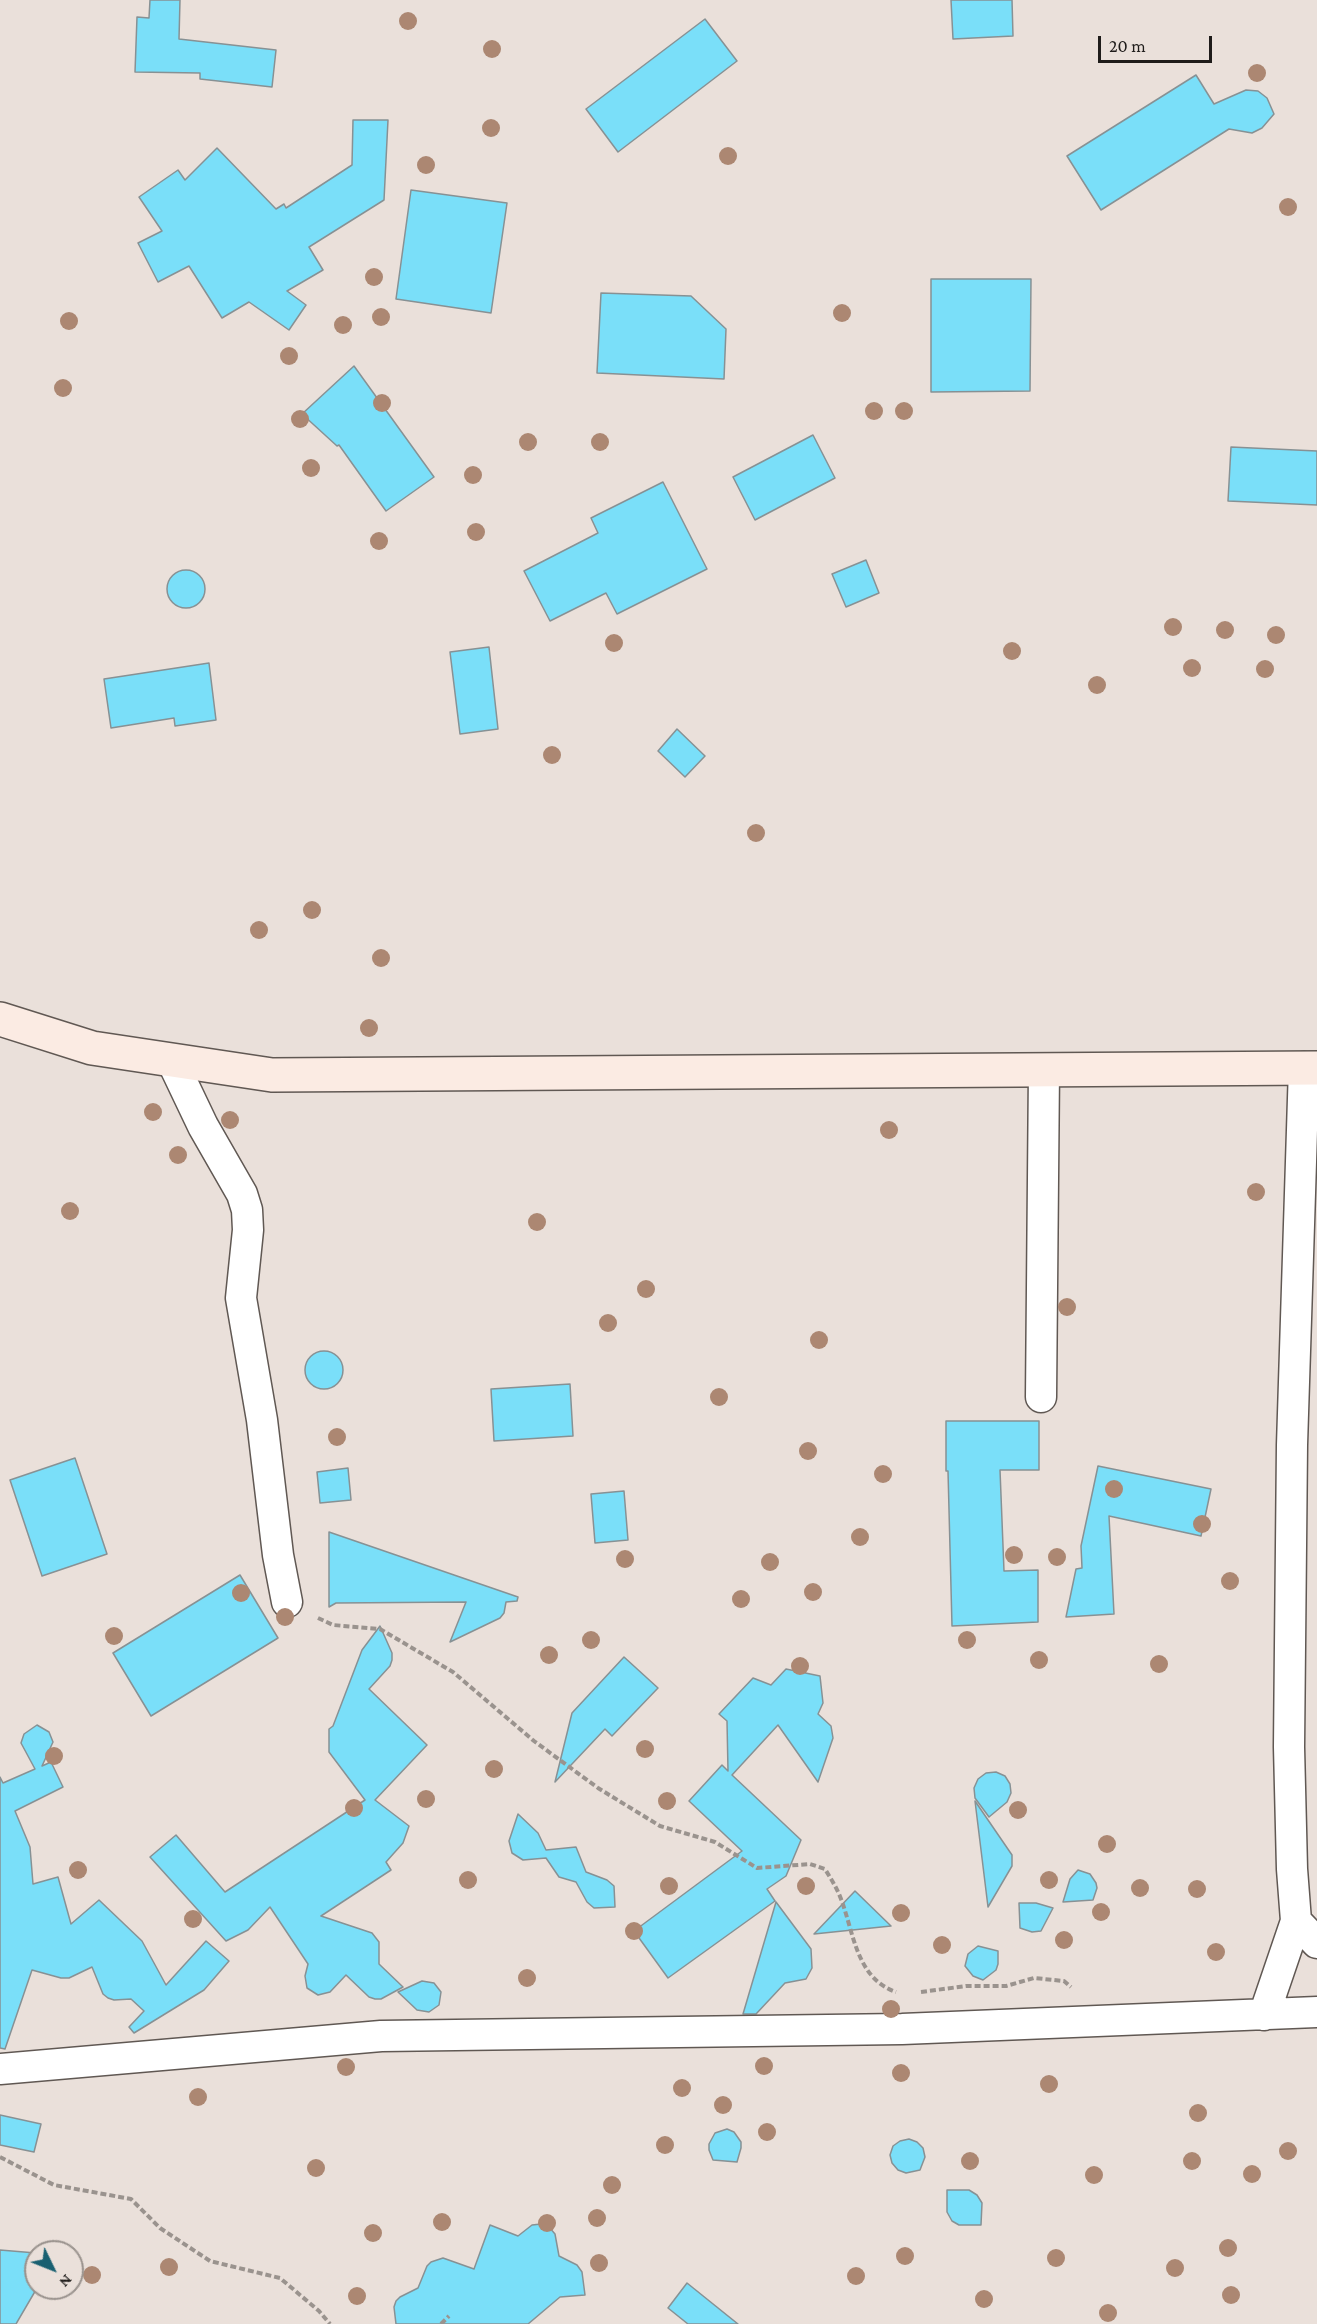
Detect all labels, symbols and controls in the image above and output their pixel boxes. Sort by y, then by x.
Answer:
scale bar [1101,24,1215,62]
text: 20 m [1109,36,1146,56]
north arrow [24,2240,84,2300]
text: N [56,2271,76,2291]

